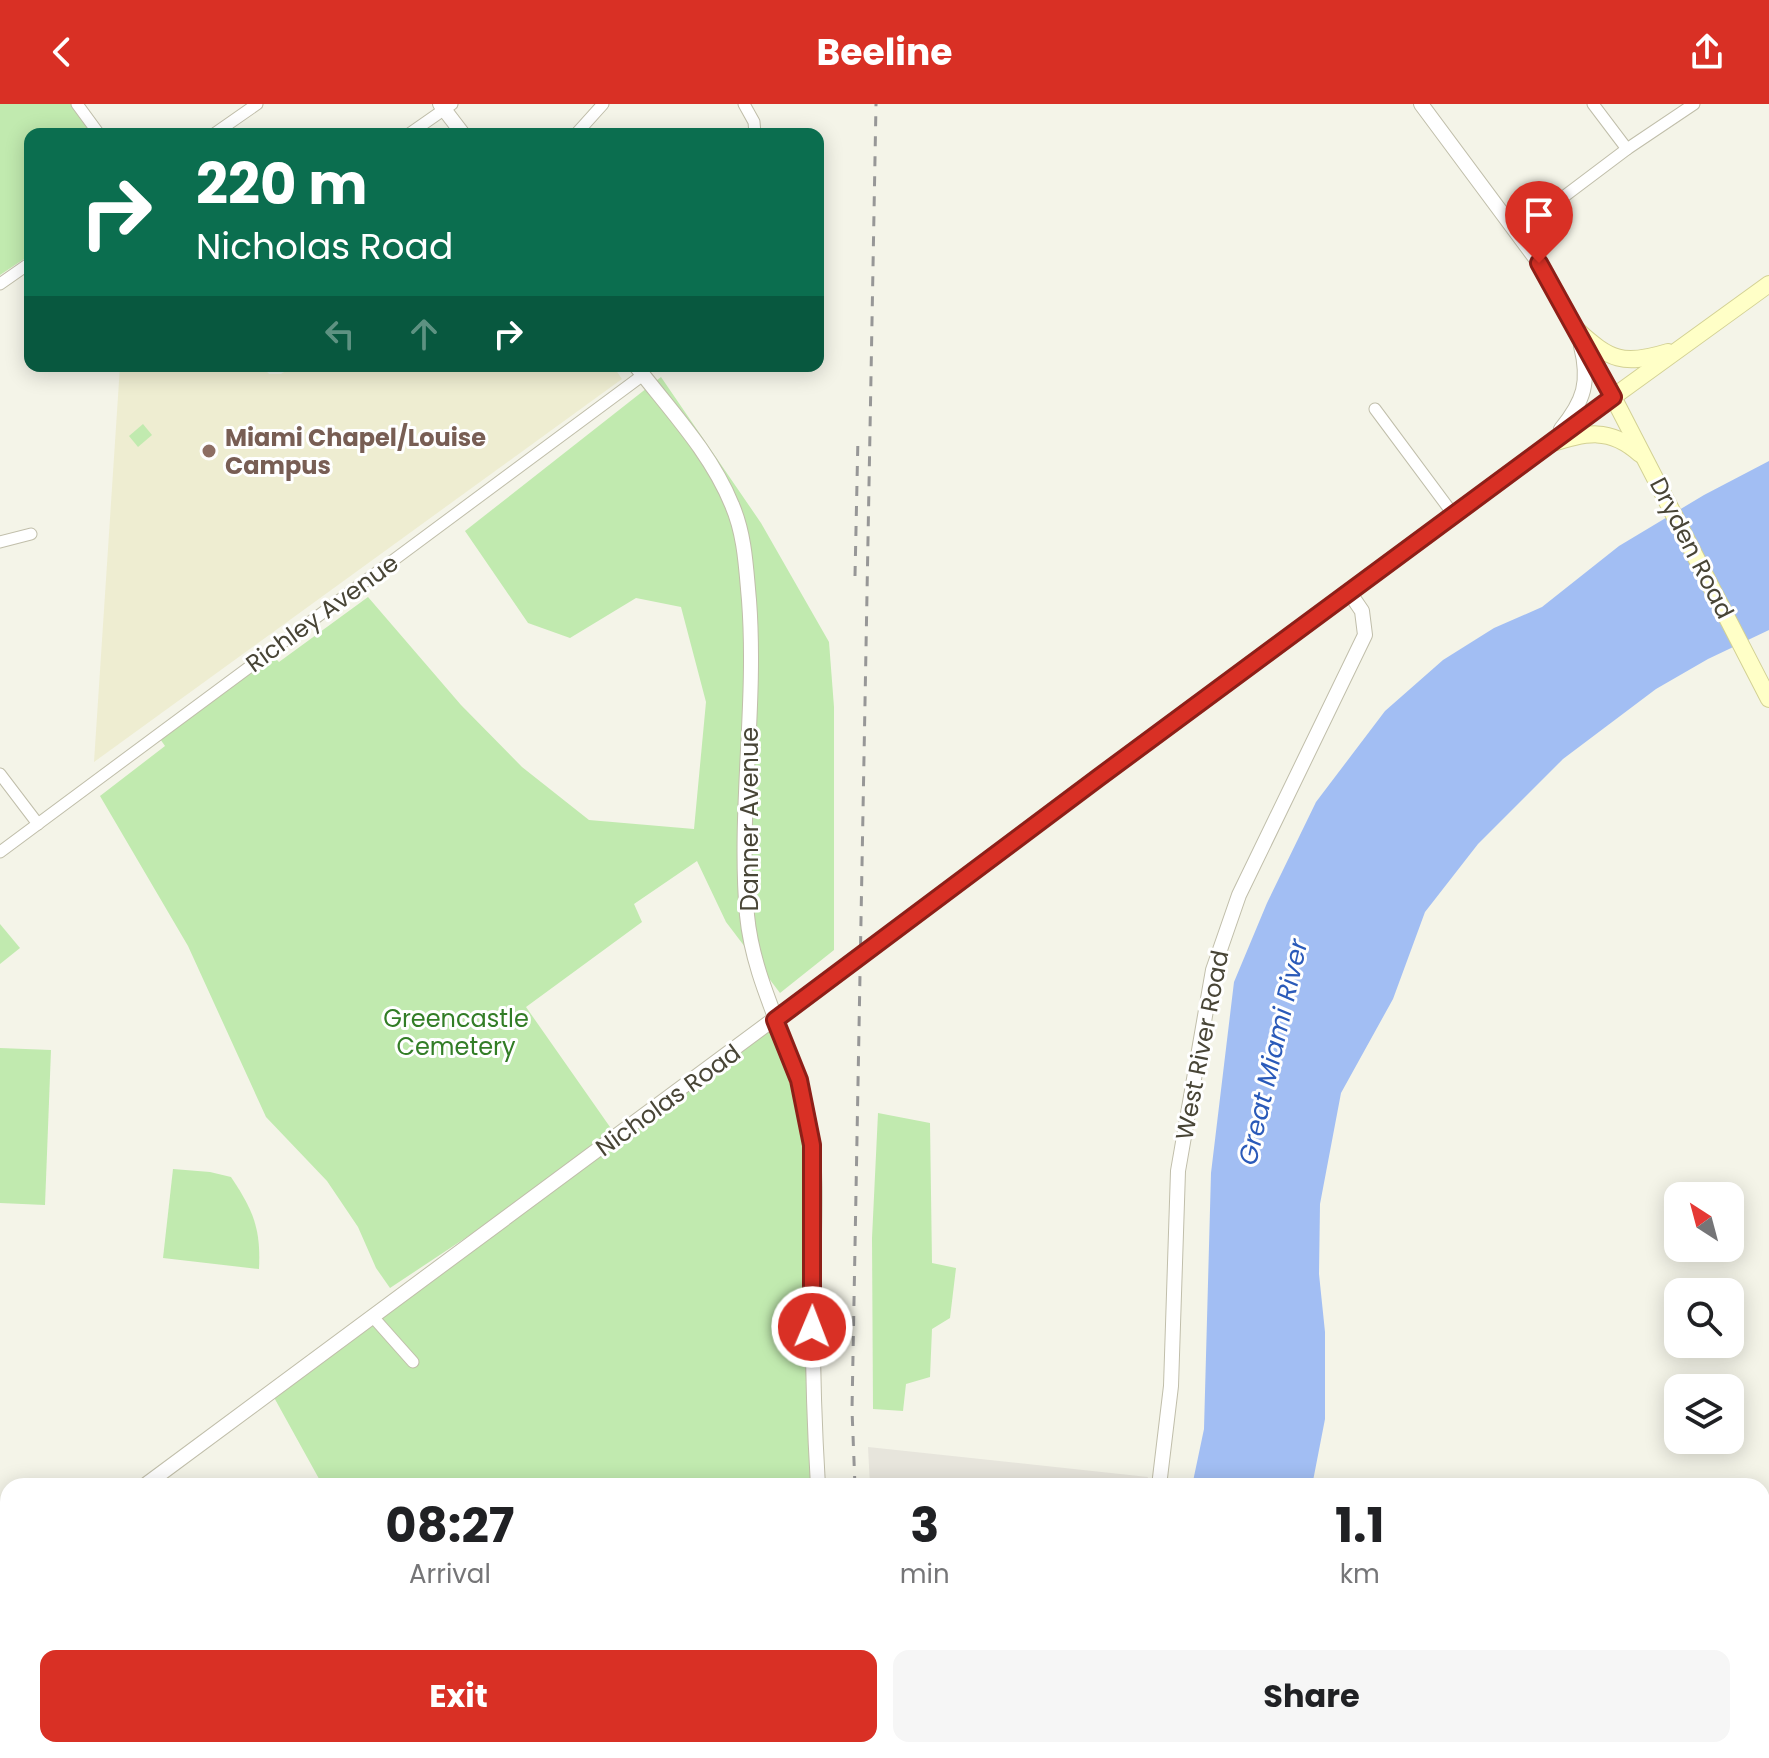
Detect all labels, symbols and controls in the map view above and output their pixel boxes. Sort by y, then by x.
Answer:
text: Beeline [817,27,952,78]
icon: back [40,30,84,74]
icon: share [1685,30,1729,74]
text: 220 m [196,145,368,224]
icon: right [64,160,168,264]
pin [1505,181,1573,263]
icon: arrive [1517,193,1561,237]
text: Nicholas Road [196,221,453,272]
icon: left [318,312,362,356]
icon: ahead [402,312,446,356]
icon: right [486,312,530,356]
place label: Miami Chapel/Louise Campus [225,421,486,482]
marker: Miami Chapel/Louise Campus [200,442,218,460]
street label: Dryden Road [1642,472,1742,624]
street label: Richley Avenue [239,546,405,680]
street label: Danner Avenue [733,727,766,911]
water label: Great Miami River [1230,934,1317,1168]
street label: West River Road [1167,947,1237,1143]
park label: Greencastle Cemetery [383,1002,529,1063]
street label: Nicholas Road [589,1036,747,1164]
north arrow [1664,1182,1744,1262]
map controls [1664,1182,1744,1454]
button: search [1664,1278,1744,1358]
position arrow [770,1285,854,1369]
button: layers [1664,1374,1744,1454]
text: 08:27 [385,1492,514,1559]
text: 3 [910,1492,939,1559]
text: 1.1 [1335,1492,1385,1559]
text: Arrival [409,1556,491,1592]
text: min [900,1556,950,1592]
text: km [1340,1556,1380,1592]
button: Exit [40,1650,877,1742]
button: Share [893,1650,1730,1742]

